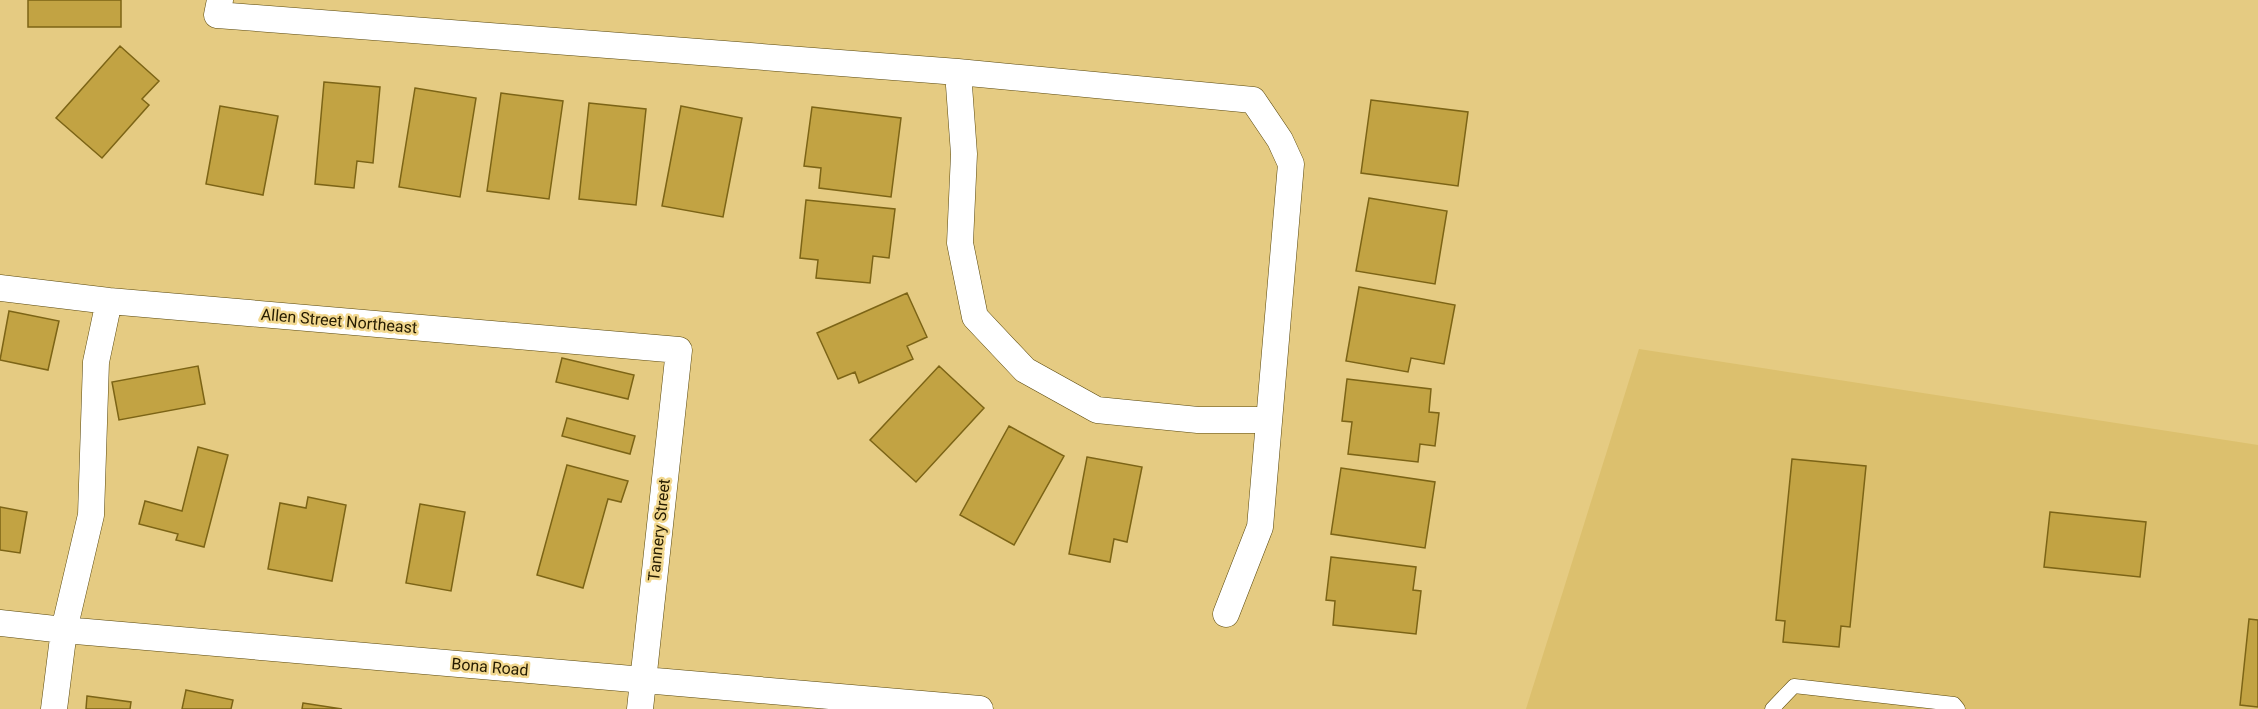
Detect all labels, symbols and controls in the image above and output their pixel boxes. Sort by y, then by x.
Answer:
street label: Allen Street Northeast [260,305,418,337]
street label: Tannery Street [644,478,674,582]
street label: Bona Road [451,654,529,680]

